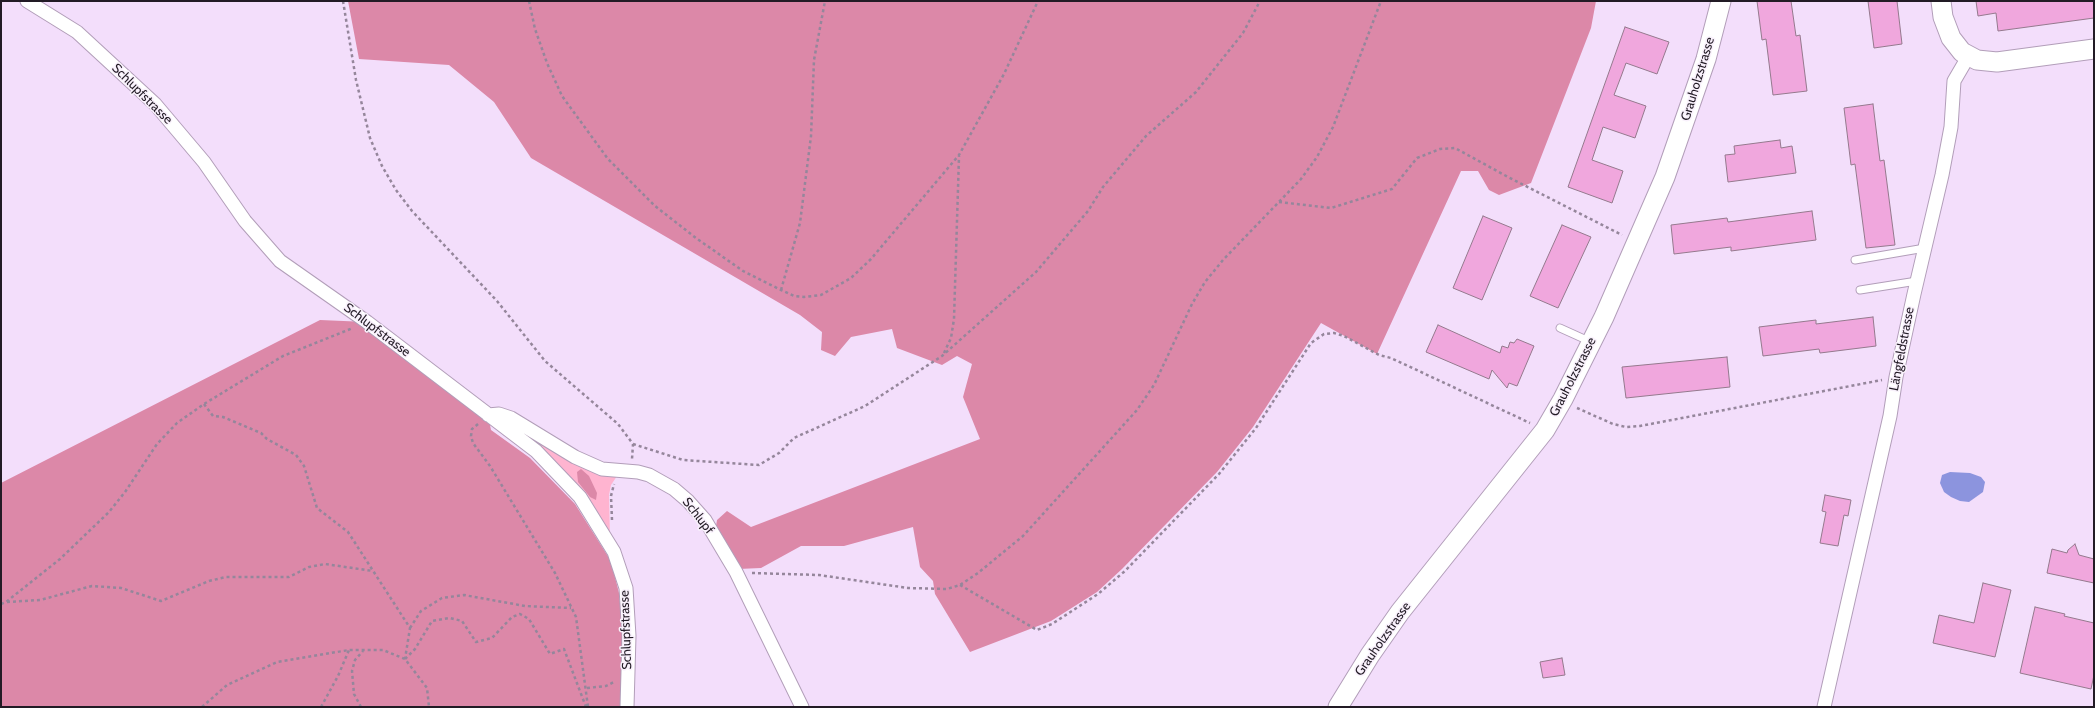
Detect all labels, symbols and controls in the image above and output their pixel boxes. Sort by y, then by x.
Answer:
street label: Grauholzstrasse [1678,35,1718,123]
street label: Schlupfstrasse [108,60,176,128]
street label: Schlupfstrasse [341,300,413,360]
street label: Längfeldstrasse [1886,306,1918,392]
street label: Grauholzstrasse [1546,335,1600,419]
street label: Schlupf [679,495,717,537]
street label: Schlupfstrasse [617,590,635,670]
street label: Grauholzstrasse [1352,599,1414,679]

